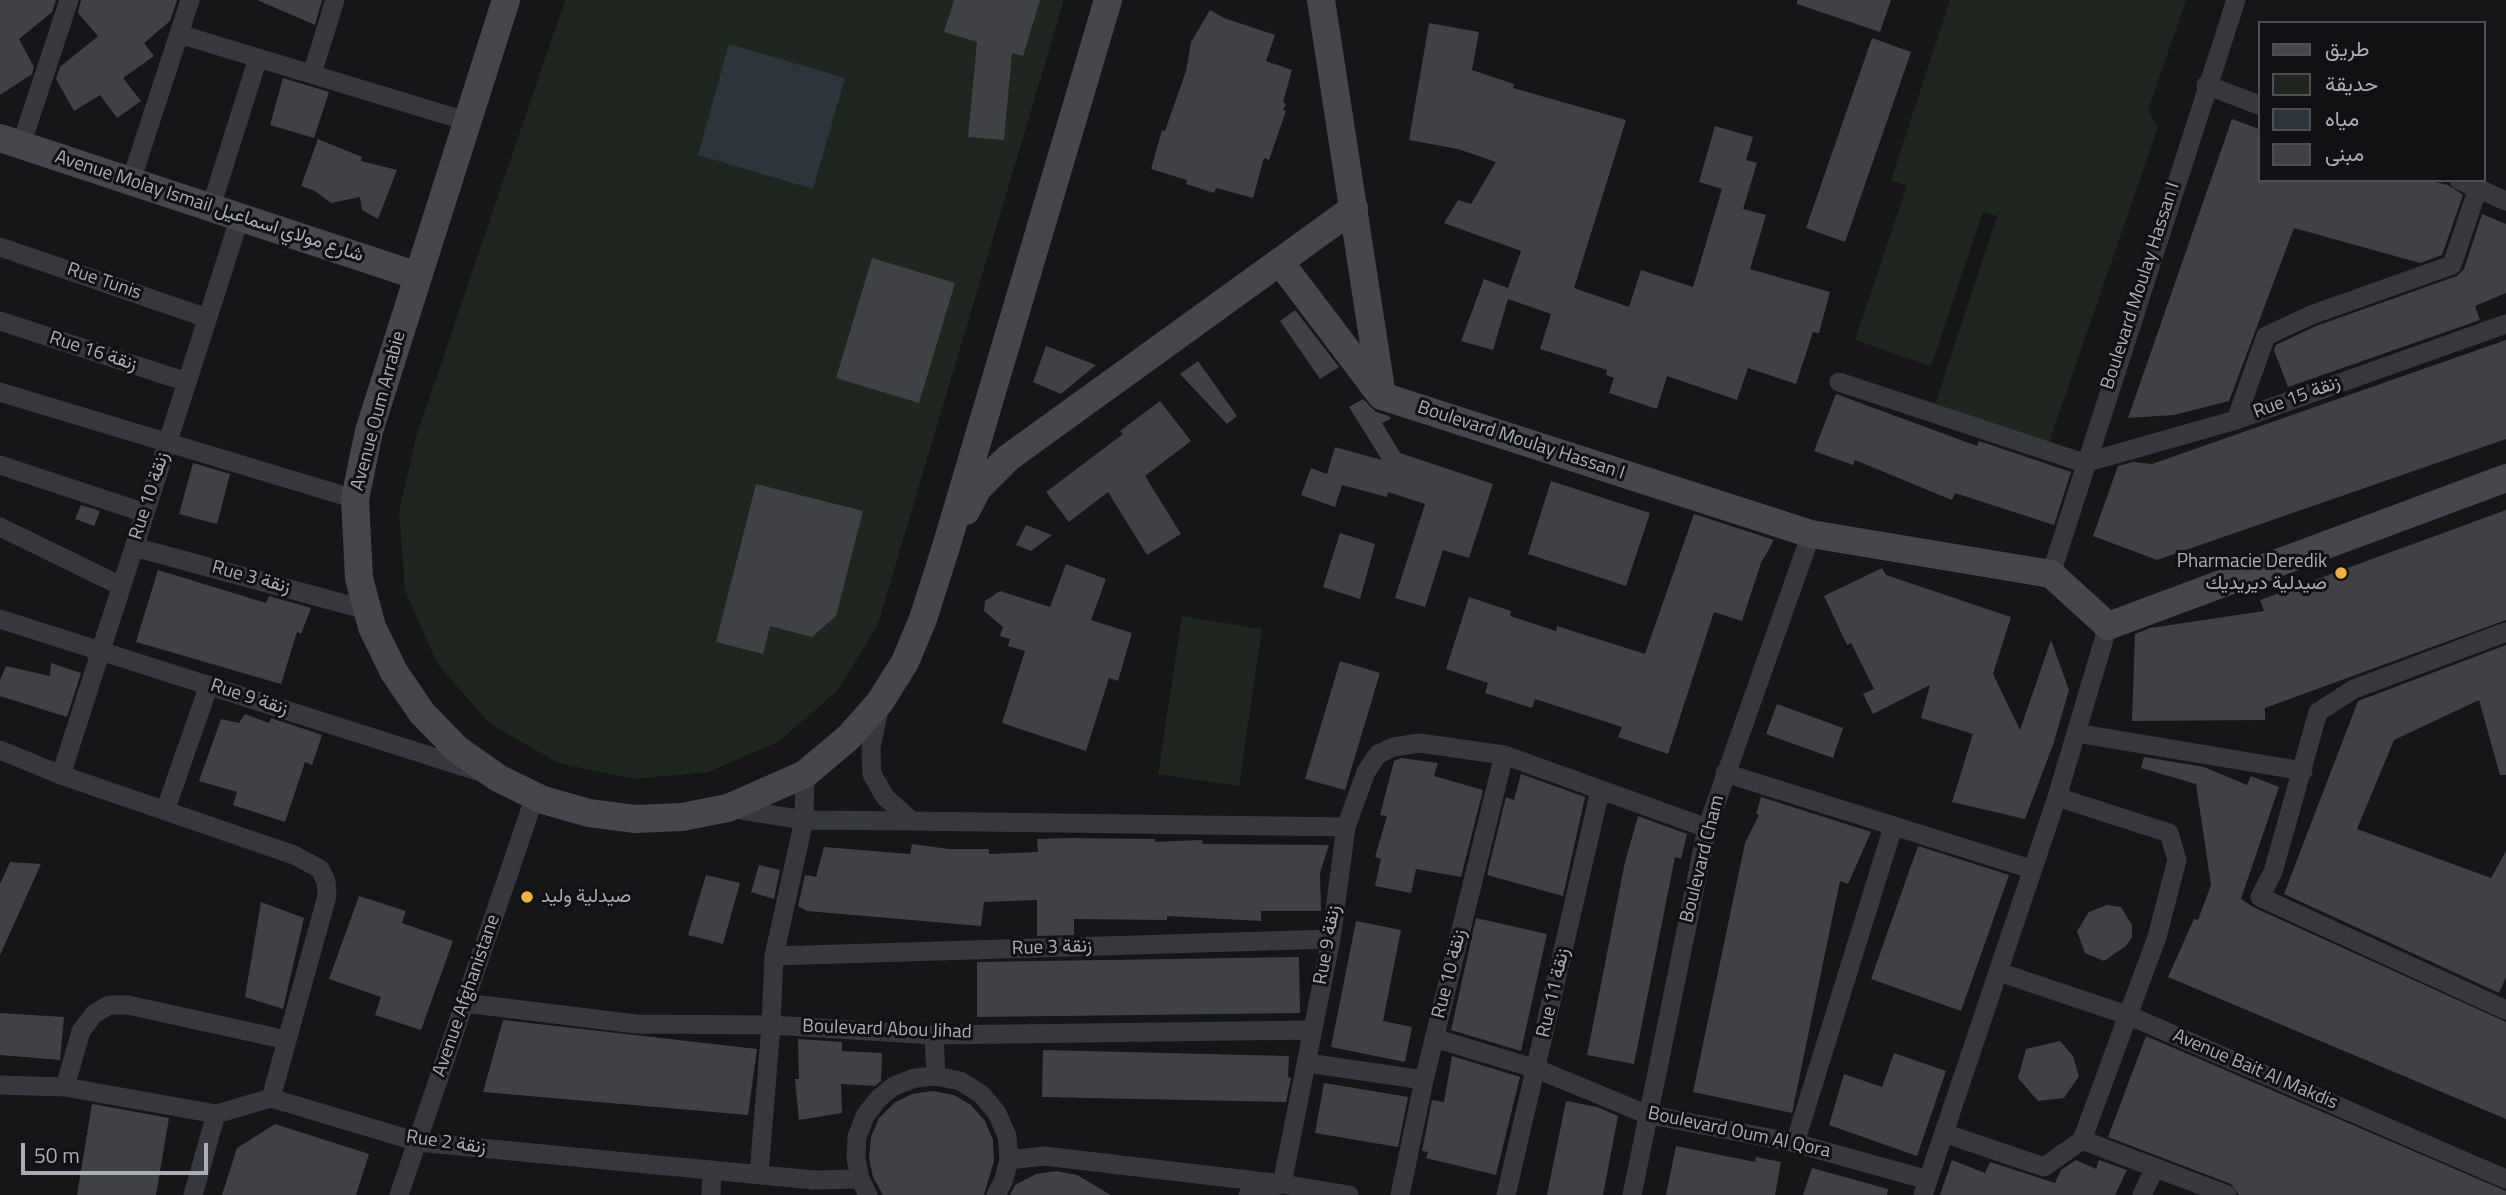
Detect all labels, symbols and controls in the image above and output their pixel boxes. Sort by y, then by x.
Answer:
legend [2258,21,2485,182]
text: طريق [2325,32,2370,64]
text: حديقة [2325,67,2378,99]
text: مياه [2325,102,2359,134]
text: مبنى [2325,137,2364,169]
street label: Avenue Molay Ismail شارع مولاي اسماعيل [52,146,366,268]
street label: Boulevard Moulay Hassan I [2097,180,2185,392]
street label: Rue Tunis [64,259,144,305]
street label: Rue 16 زنقة [46,327,140,377]
street label: Avenue Oum Arrabie [347,329,411,493]
street label: Rue 15 زنقة [2250,372,2344,424]
street label: Boulevard Moulay Hassan I [1415,397,1627,485]
street label: Rue 10 زنقة [125,449,175,543]
place label: Pharmacie Deredik صيدلية ديريديك [2177,551,2327,595]
street label: Rue 3 زنقة [209,557,293,599]
marker: Pharmacie Deredik صيدلية ديريديك [2333,565,2349,581]
street label: Rue 9 زنقة [207,675,291,721]
street label: Boulevard Cham [1676,793,1730,925]
place label: صيدلية وليد [541,886,631,908]
marker: صيدلية وليد [519,889,535,905]
street label: Rue 9 زنقة [1310,904,1346,986]
street label: Avenue Afghanistane [429,912,505,1080]
street label: Rue 10 زنقة [1428,927,1472,1021]
street label: Rue 3 زنقة [1011,935,1093,961]
street label: Rue 11 زنقة [1533,946,1575,1040]
street label: Boulevard Abou Jihad [802,1016,972,1044]
street label: Avenue Bait Al Makdis [2169,1025,2341,1115]
street label: Boulevard Oum Al Qora [1646,1103,1832,1163]
street label: Rue 2 زنقة [405,1126,487,1160]
scale bar [24,1128,212,1172]
text: 50 m [34,1139,80,1171]

